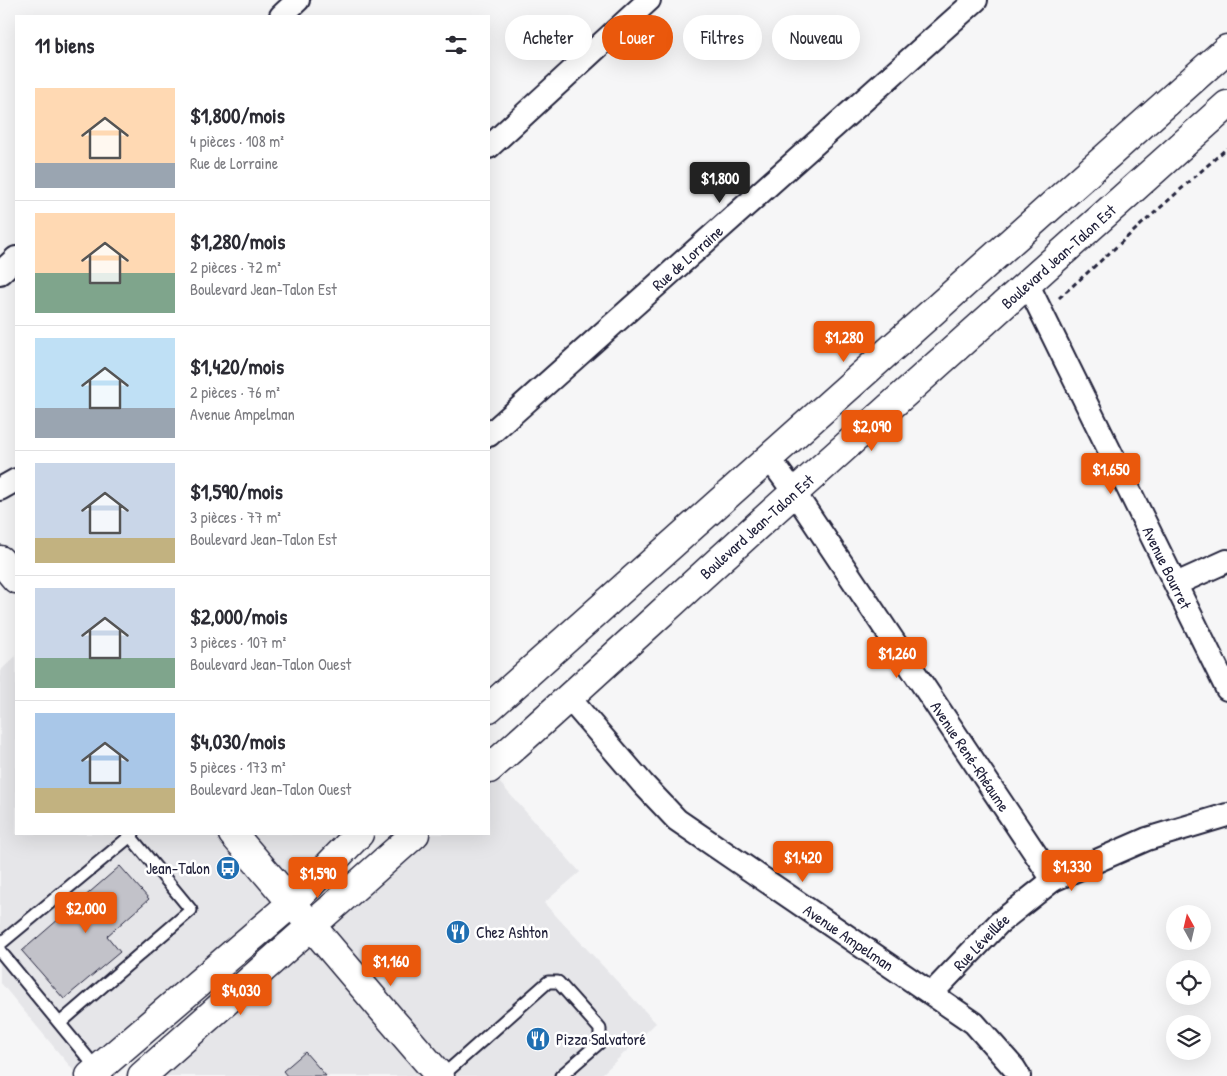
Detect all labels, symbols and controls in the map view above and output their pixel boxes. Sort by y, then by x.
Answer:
chip: Acheter [505,15,592,60]
chip: Louer [602,15,673,60]
chip: Filtres [683,15,762,60]
chip: Nouveau [772,15,860,60]
text: 11 biens [35,31,94,60]
icon: filters [442,31,470,59]
text: $1,800/mois [190,101,285,130]
icon: home [75,108,135,168]
text: 4 pièces · 108 m² [190,130,284,152]
text: Rue de Lorraine [190,152,278,174]
pin: $1,800 [679,162,761,204]
text: $1,800 [701,167,739,189]
street label: Boulevard Jean-Talon Est [996,199,1121,314]
street label: Rue de Lorraine [647,220,728,295]
text: $1,280/mois [190,227,285,256]
icon: home [75,233,135,293]
text: 2 pièces · 72 m² [190,256,281,278]
text: Boulevard Jean-Talon Est [190,278,337,300]
pin: $1,280 [803,320,885,363]
text: $1,280 [825,326,863,348]
text: $1,420/mois [190,352,284,381]
icon: home [75,358,135,418]
text: 2 pièces · 76 m² [190,381,280,403]
text: Avenue Ampelman [190,403,295,425]
pin: $2,090 [831,410,913,452]
text: $2,090 [852,415,892,437]
pin: $1,650 [1070,452,1152,495]
text: $1,650 [1092,458,1130,480]
street label: Boulevard Jean-Talon Est [695,469,819,584]
text: $1,590/mois [190,477,283,506]
icon: home [75,483,135,543]
text: 3 pièces · 77 m² [190,506,281,528]
street label: Avenue Bourret [1138,523,1197,613]
text: Boulevard Jean-Talon Est [190,528,337,550]
text: $2,000/mois [190,602,287,631]
icon: home [75,608,135,668]
text: 3 pièces · 107 m² [190,631,286,653]
pin: $1,260 [856,636,938,679]
text: $1,260 [878,642,916,664]
text: Boulevard Jean-Talon Ouest [190,653,351,675]
street label: Avenue René-Rhéaume [926,697,1016,816]
text: $4,030/mois [190,727,285,756]
icon: home [75,733,135,793]
text: 5 pièces · 173 m² [190,756,286,778]
text: Boulevard Jean-Talon Ouest [190,778,351,800]
pin: $1,420 [762,840,844,883]
text: $1,420 [784,846,822,868]
pin: $1,330 [1031,850,1113,892]
bus stop icon: Jean-Talon [215,855,241,881]
text: $1,330 [1053,855,1091,877]
pin: $1,590 [277,856,359,899]
place label: Jean-Talon [146,857,210,879]
text: $1,590 [300,862,336,884]
pin: $2,000 [45,892,127,934]
text: $2,000 [66,897,106,919]
street label: Avenue Ampelman [799,899,898,976]
north arrow [1166,905,1211,950]
map controls [1166,905,1211,1060]
street label: Rue Léveillée [948,908,1014,975]
restaurant icon: Chez Ashton [445,919,471,945]
place label: Chez Ashton [476,921,548,943]
pin: $1,160 [350,944,432,987]
text: $1,160 [373,950,409,972]
button: locate [1166,960,1211,1005]
pin: $4,030 [200,974,282,1016]
text: $4,030 [222,979,260,1001]
button: layers [1166,1015,1211,1060]
restaurant icon: Pizza Salvatoré [525,1026,551,1052]
place label: Pizza Salvatoré [556,1028,647,1050]

